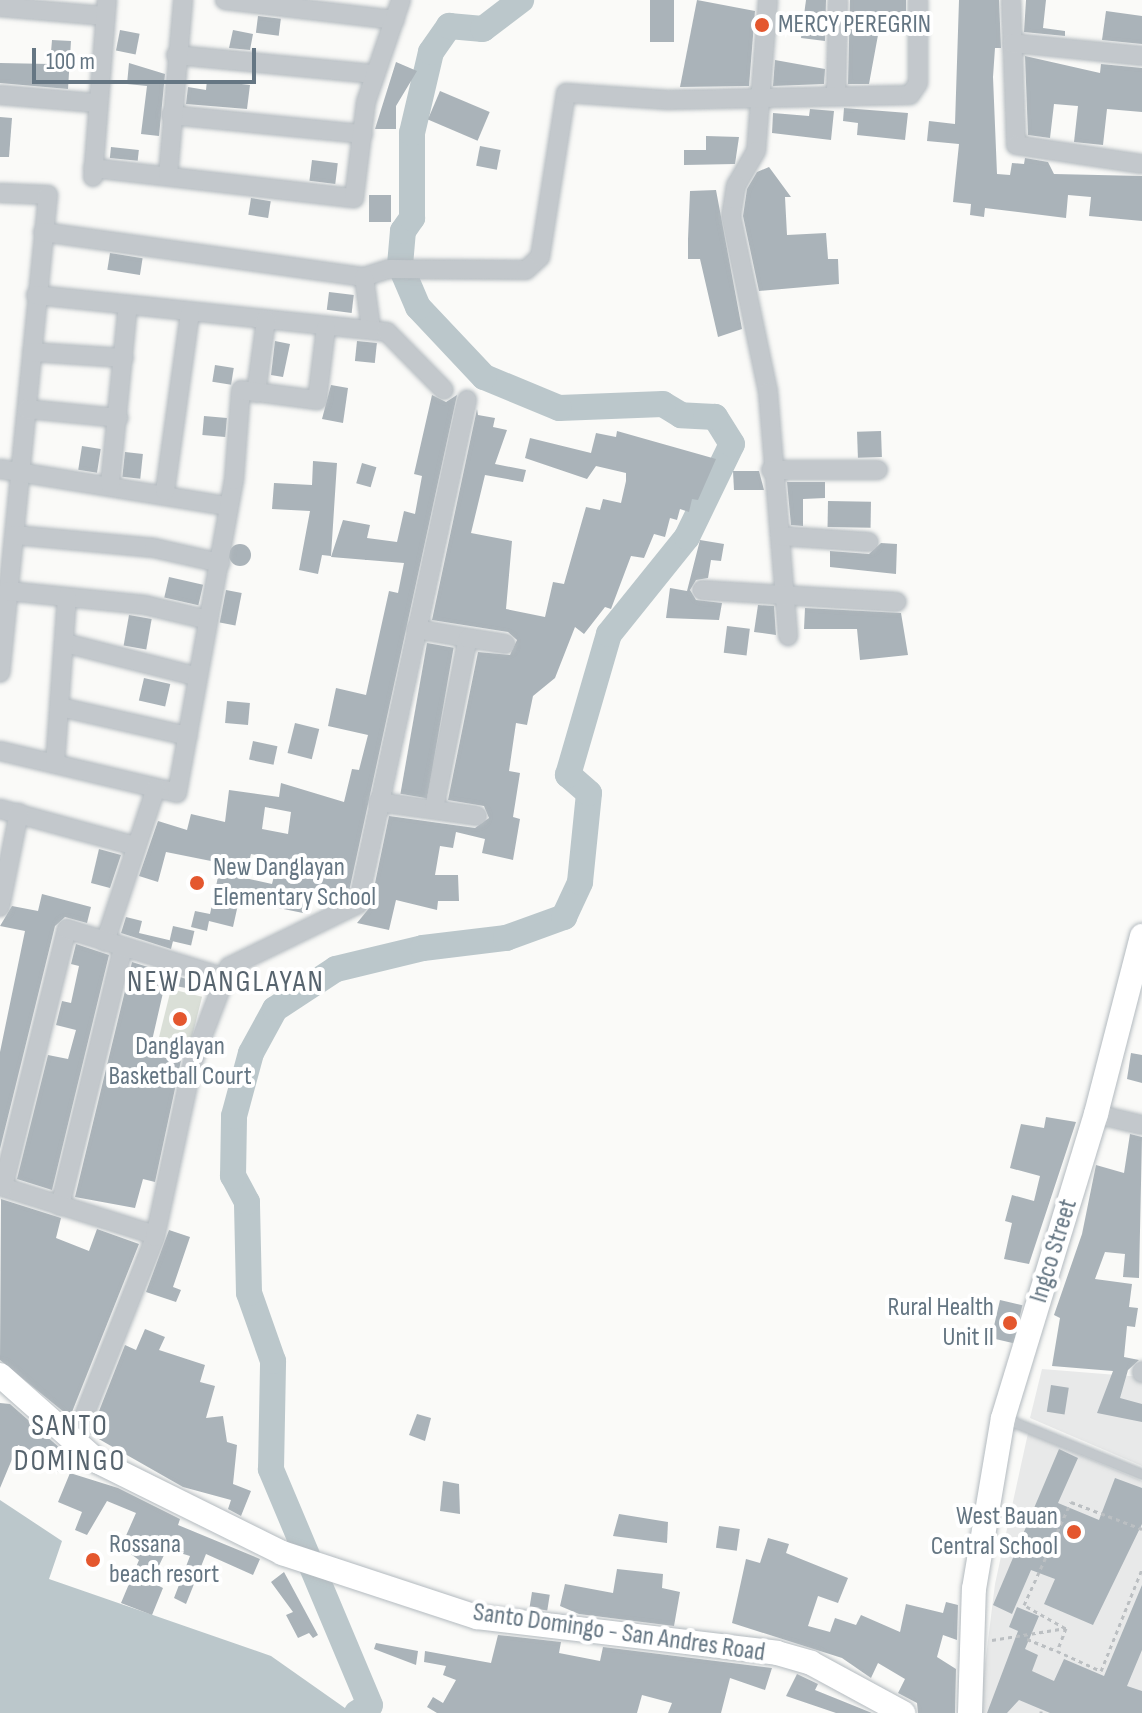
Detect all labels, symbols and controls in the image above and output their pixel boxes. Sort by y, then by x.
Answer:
place label: MERCY PEREGRIN [778,9,931,41]
marker: MERCY PEREGRIN [753,16,771,34]
scale bar [36,32,260,82]
text: 100 m [46,47,95,76]
place label: New Danglayan Elementary School [213,852,376,914]
marker: New Danglayan Elementary School [188,874,206,892]
district label: NEW DANGLAYAN [127,964,325,1000]
marker: Danglayan Basketball Court [171,1010,189,1028]
place label: Danglayan Basketball Court [108,1031,252,1092]
street label: Ingco Street [1023,1195,1085,1307]
place label: Rural Health Unit II [888,1292,994,1354]
marker: Rural Health Unit II [1001,1314,1019,1332]
district label: SANTO DOMINGO [14,1408,126,1478]
place label: West Bauan Central School [931,1501,1058,1562]
marker: West Bauan Central School [1065,1523,1083,1541]
place label: Rossana beach resort [109,1529,219,1590]
marker: Rossana beach resort [84,1551,102,1569]
street label: Santo Domingo - San Andres Road [471,1597,767,1669]

